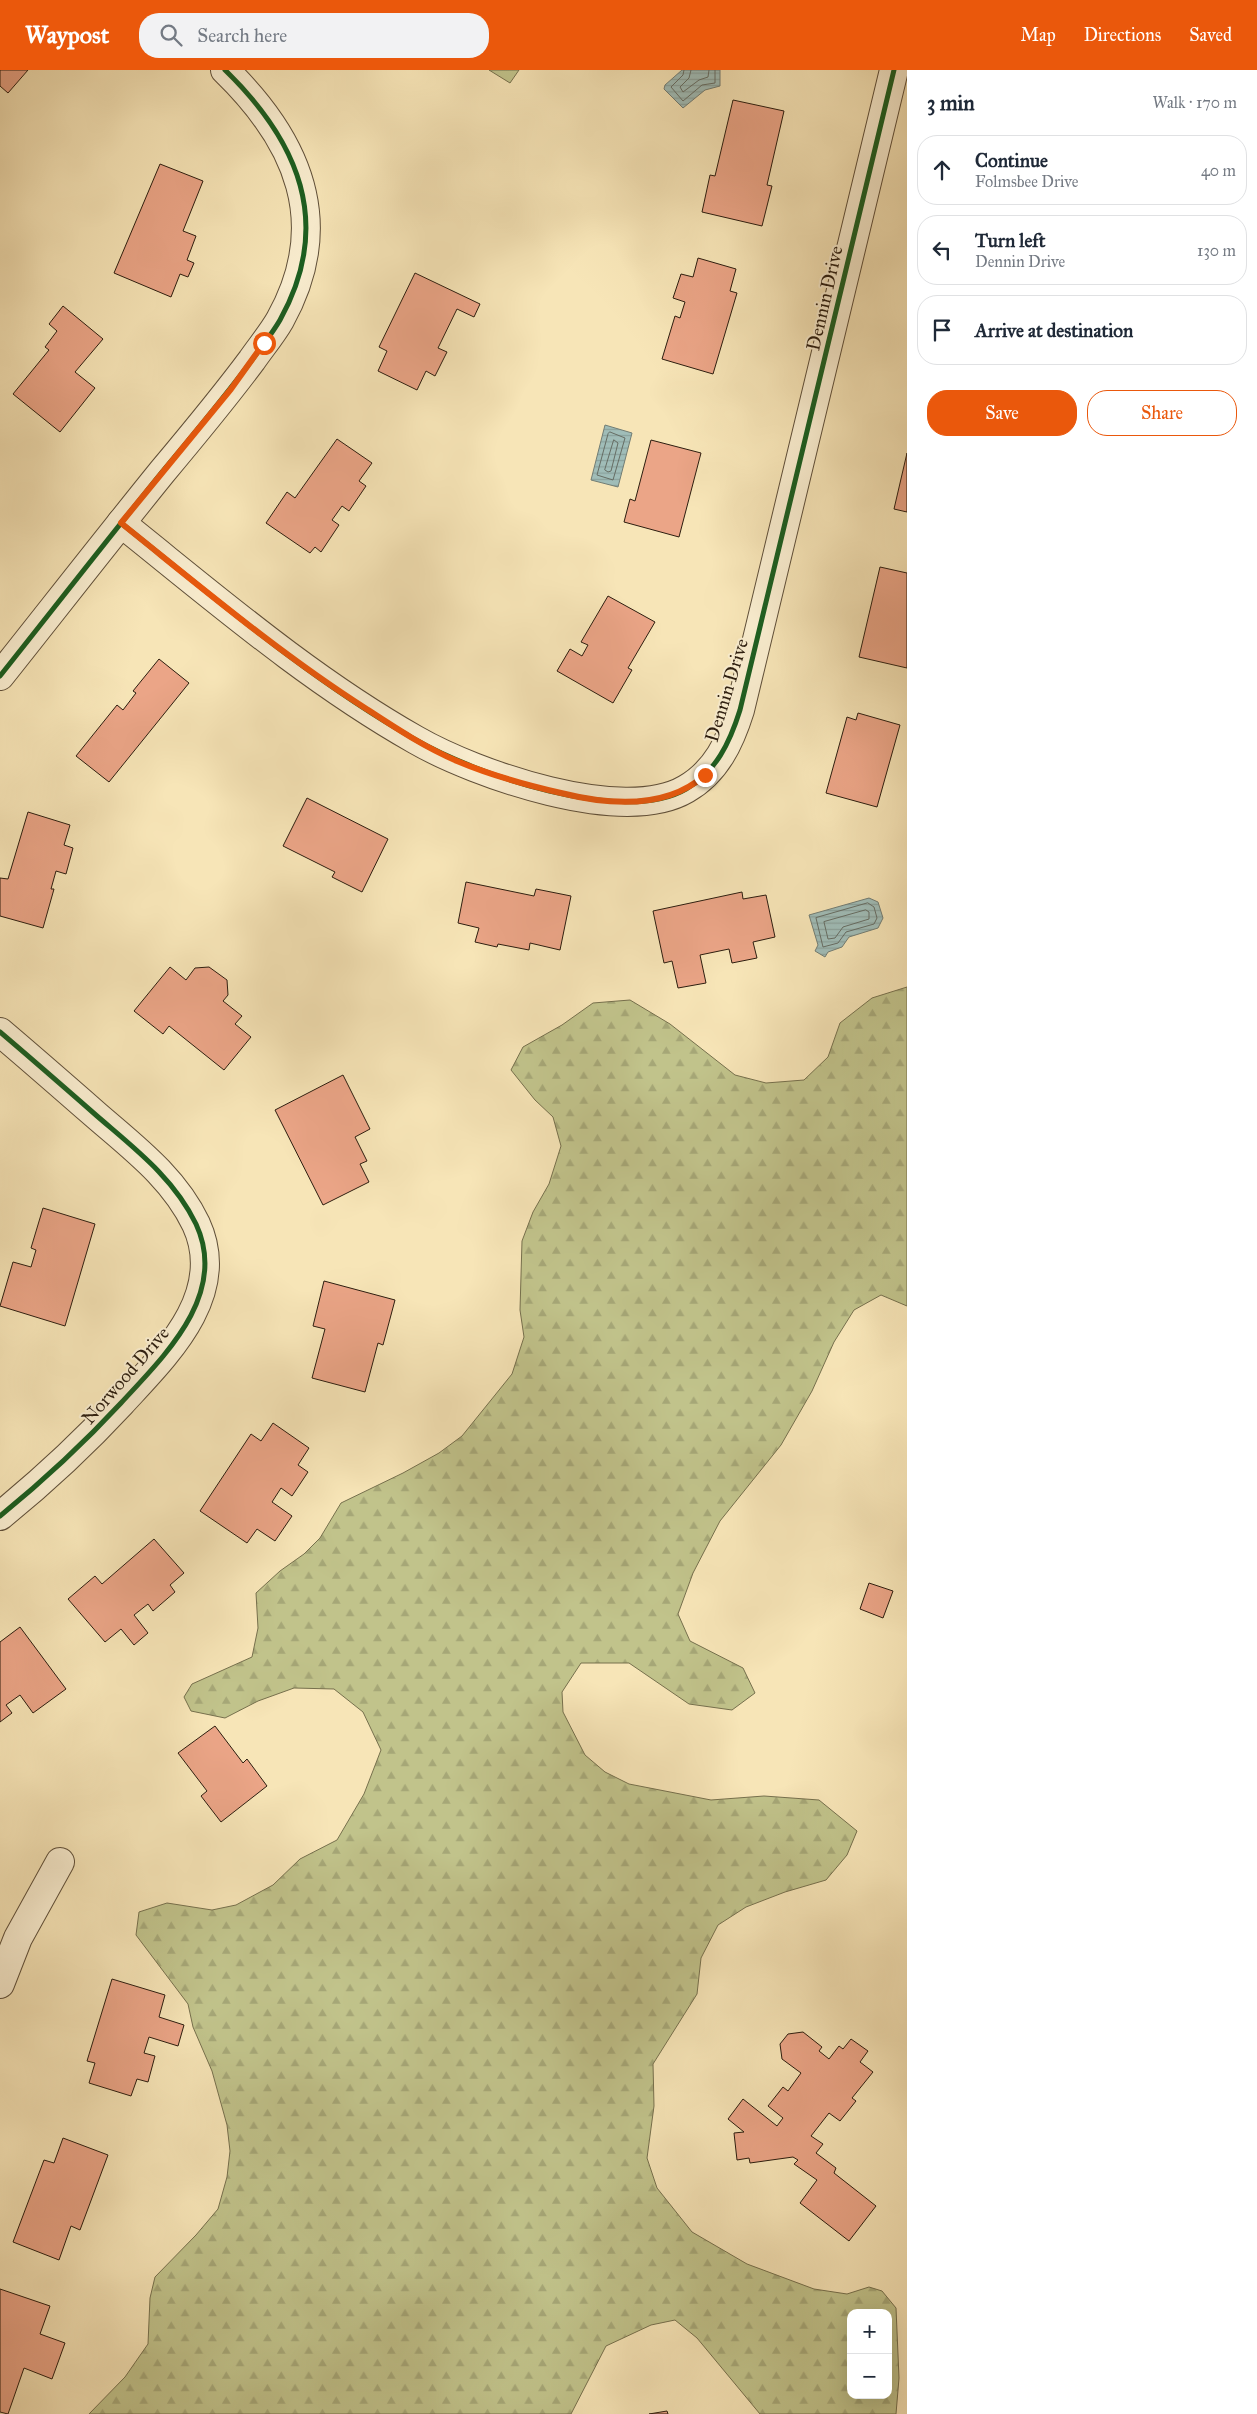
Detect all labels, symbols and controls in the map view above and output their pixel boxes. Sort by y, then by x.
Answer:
search box [139,13,489,58]
text: Waypost [25,20,109,50]
icon: search [157,21,185,49]
text: Search here [197,24,287,47]
text: Map [1020,24,1056,46]
text: Directions [1084,24,1161,46]
text: Saved [1189,24,1232,46]
text: 3 min [927,90,975,116]
text: Walk · 170 m [1153,93,1237,112]
text: Continue [975,149,1048,172]
icon: ahead [928,156,956,184]
text: 40 m [1201,161,1236,180]
text: Folmsbee Drive [975,172,1078,191]
text: Turn left [975,229,1045,252]
icon: left [928,236,956,264]
text: 130 m [1197,241,1236,260]
street label: Dennin Drive [801,243,848,353]
text: Dennin Drive [975,252,1065,271]
icon: arrive [928,316,956,344]
text: Arrive at destination [975,319,1133,342]
route start [253,332,276,355]
button: Save [927,390,1077,436]
button: Share [1087,390,1237,436]
street label: Dennin Drive [700,636,753,745]
route end [694,764,717,787]
street label: Norwood Drive [77,1322,174,1429]
map controls [847,2309,892,2399]
button: + [847,2309,892,2354]
button: − [847,2354,892,2399]

